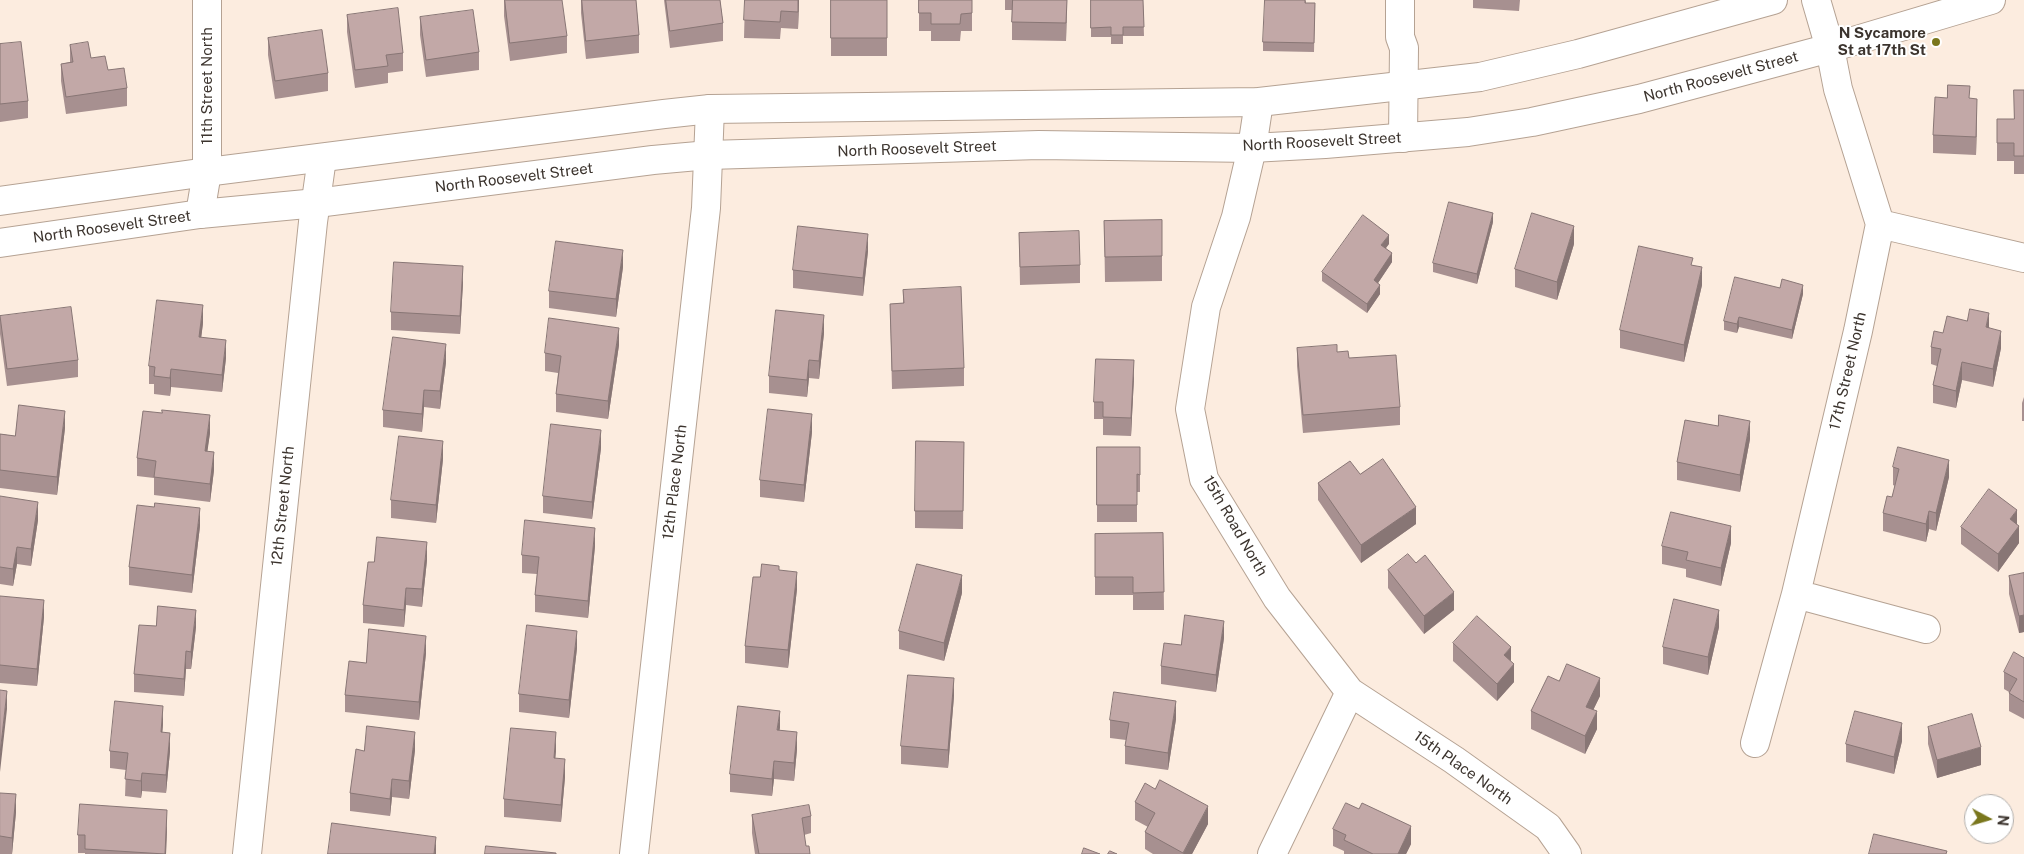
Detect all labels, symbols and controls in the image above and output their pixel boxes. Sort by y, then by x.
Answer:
place label: N Sycamore St at 17th St [1838,24,1926,59]
street label: 11th Street North [198,27,216,145]
marker: N Sycamore St at 17th St [1930,36,1942,48]
street label: North Roosevelt Street [1642,48,1800,106]
street label: North Roosevelt Street [1242,129,1402,155]
street label: North Roosevelt Street [837,137,997,161]
street label: North Roosevelt Street [434,159,594,197]
street label: North Roosevelt Street [32,207,192,247]
street label: 17th Street North [1826,310,1870,432]
street label: 12th Place North [659,424,691,540]
street label: 12th Street North [268,445,298,567]
street label: 15th Road North [1199,473,1271,579]
street label: 15th Place North [1410,727,1516,809]
north arrow [1964,794,2014,844]
text: N [1994,814,2011,827]

